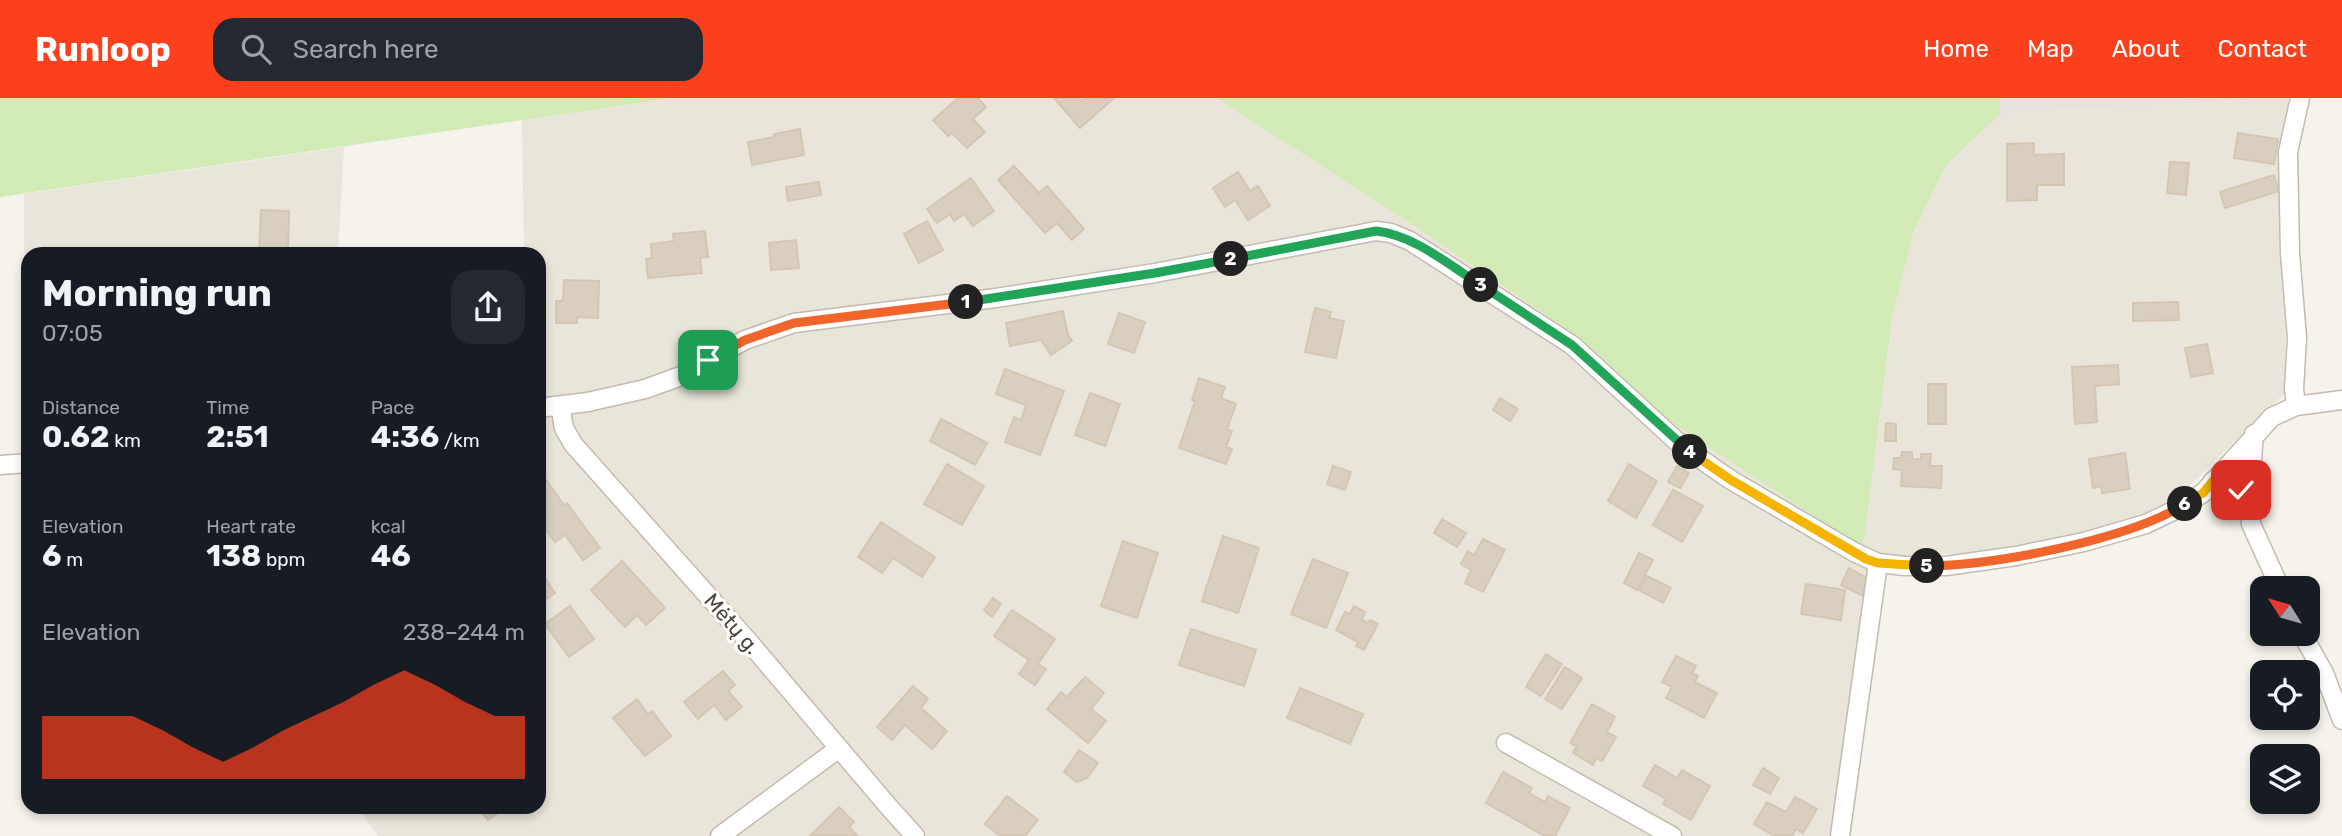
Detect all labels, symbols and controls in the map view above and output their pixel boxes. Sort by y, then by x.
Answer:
search box [213,18,703,81]
text: Runloop [35,30,171,69]
icon: search [237,30,275,68]
text: Search here [293,34,439,65]
text: Home [1923,35,1989,63]
text: Map [2027,35,2074,63]
text: About [2112,35,2180,63]
text: Contact [2218,35,2307,63]
pin: 2 [1214,242,1248,276]
text: 2 [1224,247,1237,270]
pin: 3 [1464,268,1498,302]
text: Morning run [42,270,272,316]
button: share [451,270,525,344]
text: 3 [1474,273,1487,296]
pin: 1 [948,284,984,320]
text: 1 [961,290,970,313]
text: 07:05 [42,319,103,347]
pin [678,330,738,390]
icon: arrive [689,341,727,379]
text: Distance [42,396,120,419]
text: Time [206,396,249,419]
text: Pace [371,396,414,419]
text: 0.62 [42,419,110,455]
text: 2:51 [206,419,269,455]
text: 4:36 [371,419,439,455]
text: km [110,429,141,452]
text: /km [439,429,480,452]
pin: 4 [1672,434,1708,470]
text: 4 [1683,440,1696,463]
pin [2211,460,2271,520]
icon: check [2222,471,2260,509]
pin: 6 [2168,486,2202,522]
text: 6 [2178,492,2191,515]
text: Elevation [42,515,123,538]
text: Heart rate [206,515,296,538]
text: kcal [371,515,406,538]
text: 6 [42,538,62,574]
text: 138 [206,538,261,574]
text: 46 [371,538,411,574]
text: m [62,548,83,571]
text: bpm [261,548,306,571]
pin: 5 [1910,548,1944,584]
text: 5 [1920,554,1933,577]
north arrow [2250,576,2320,646]
map controls [2250,576,2320,814]
street label: Mėtų g. [699,588,765,659]
text: Elevation [42,618,141,646]
text: 238–244 m [403,618,525,646]
button: locate [2250,660,2320,730]
button: layers [2250,744,2320,814]

